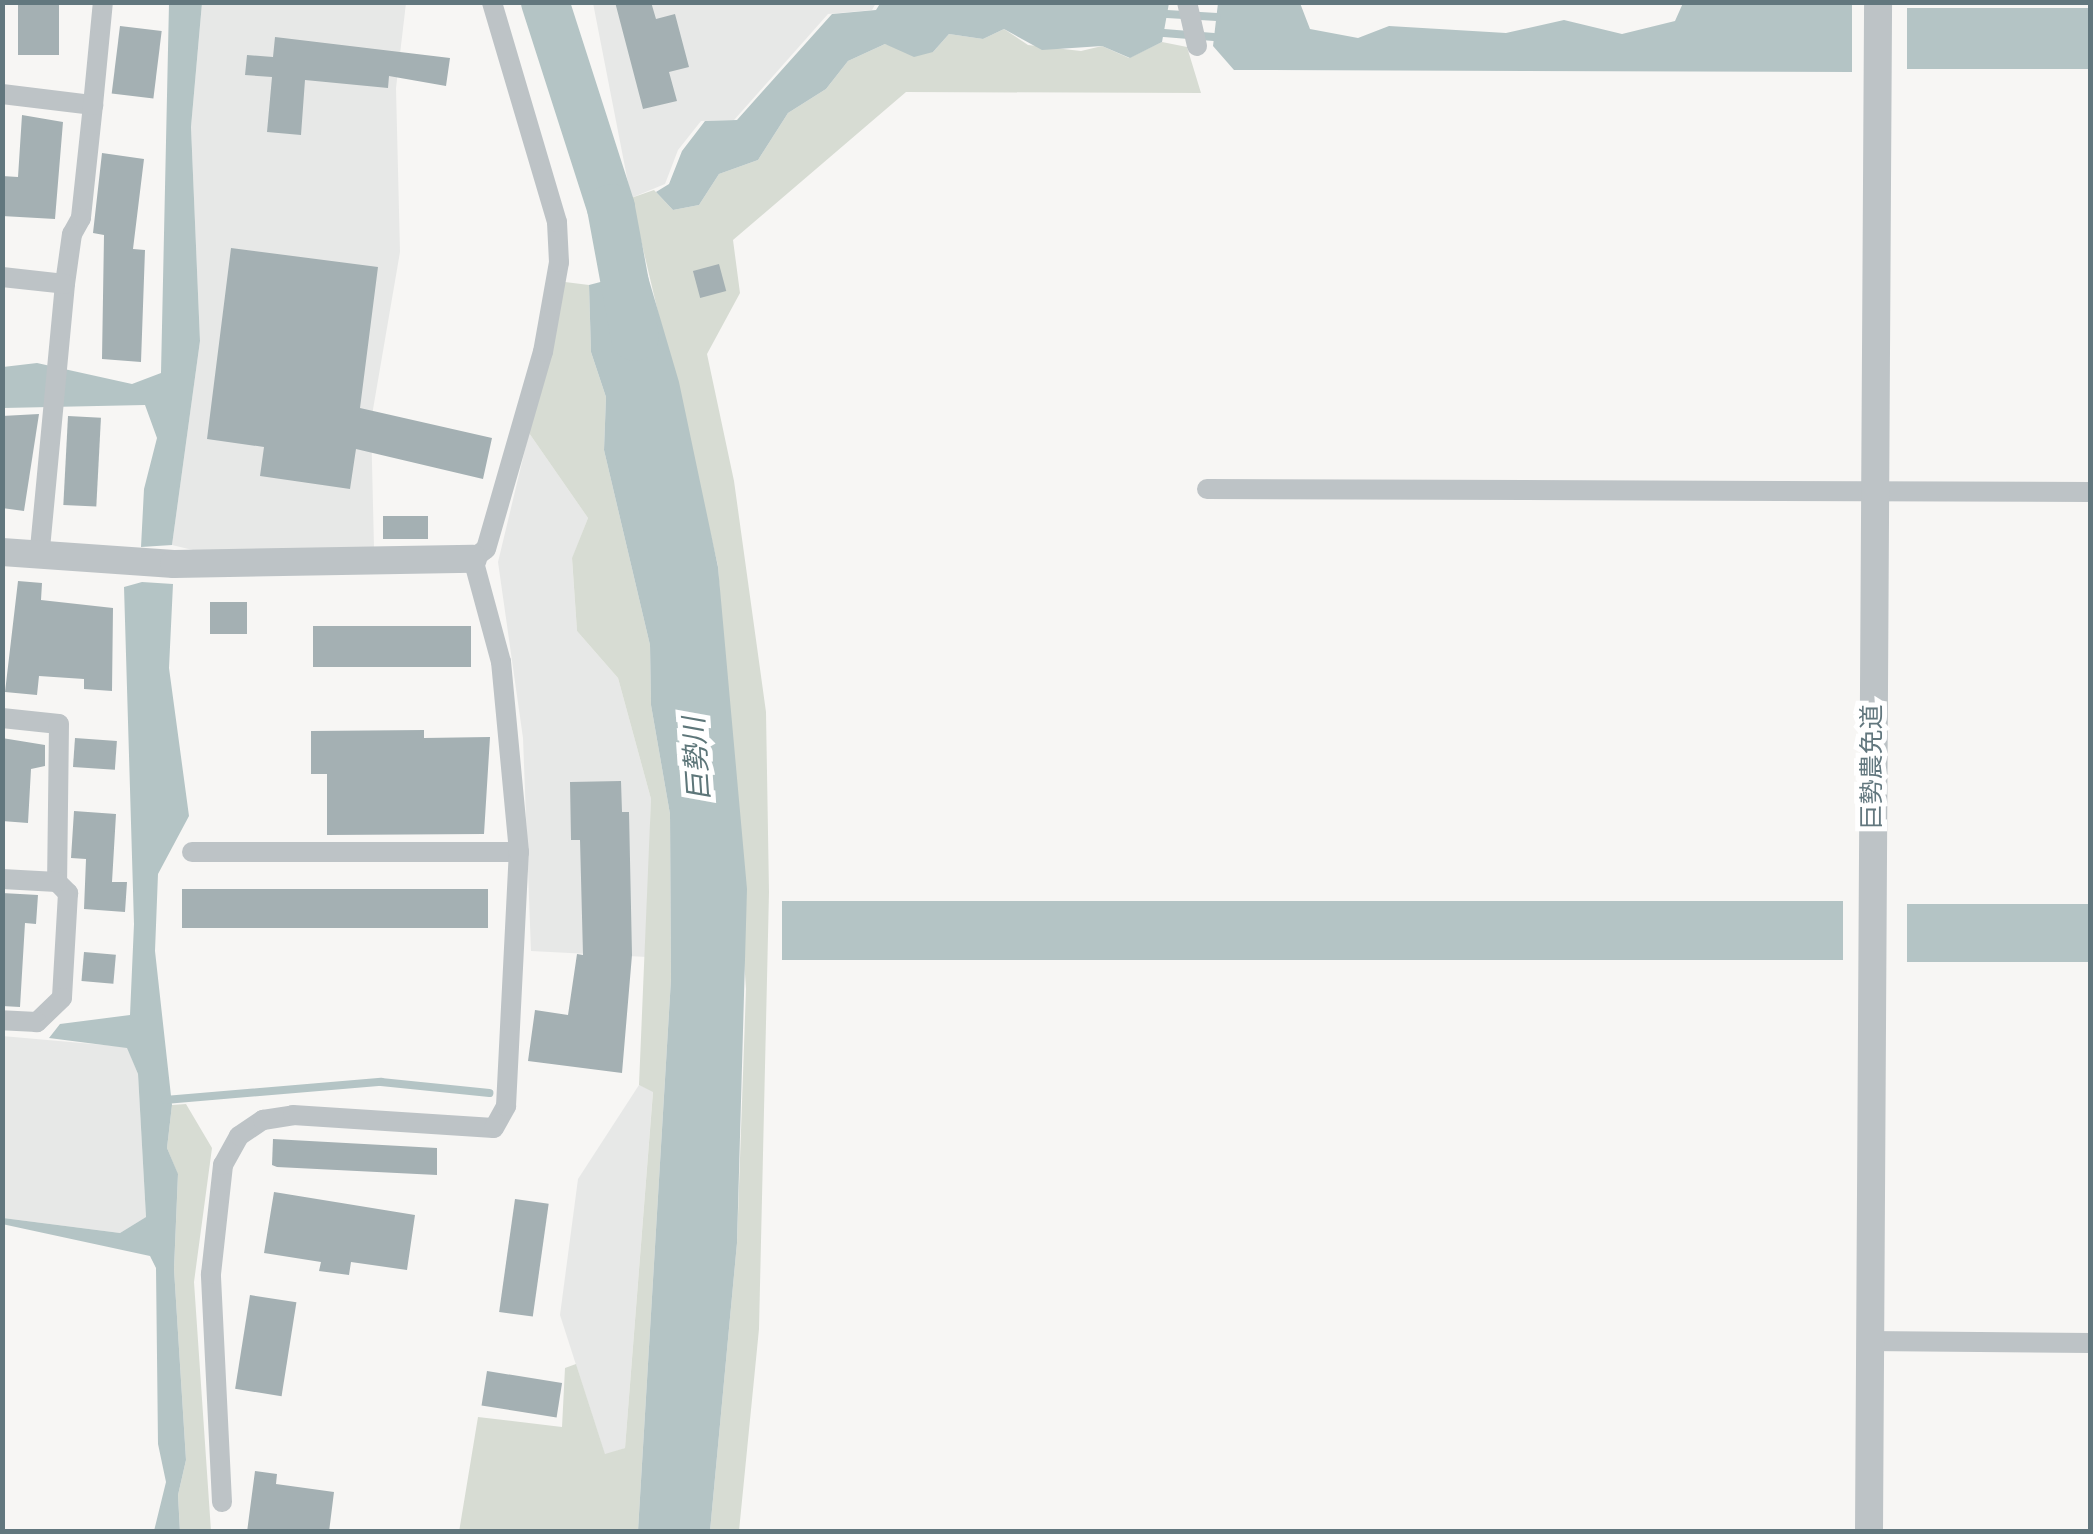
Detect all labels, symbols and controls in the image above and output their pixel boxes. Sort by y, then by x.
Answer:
street label: 巨勢農免道 [1857,705,1887,829]
water label: 巨勢川 [677,716,717,802]

